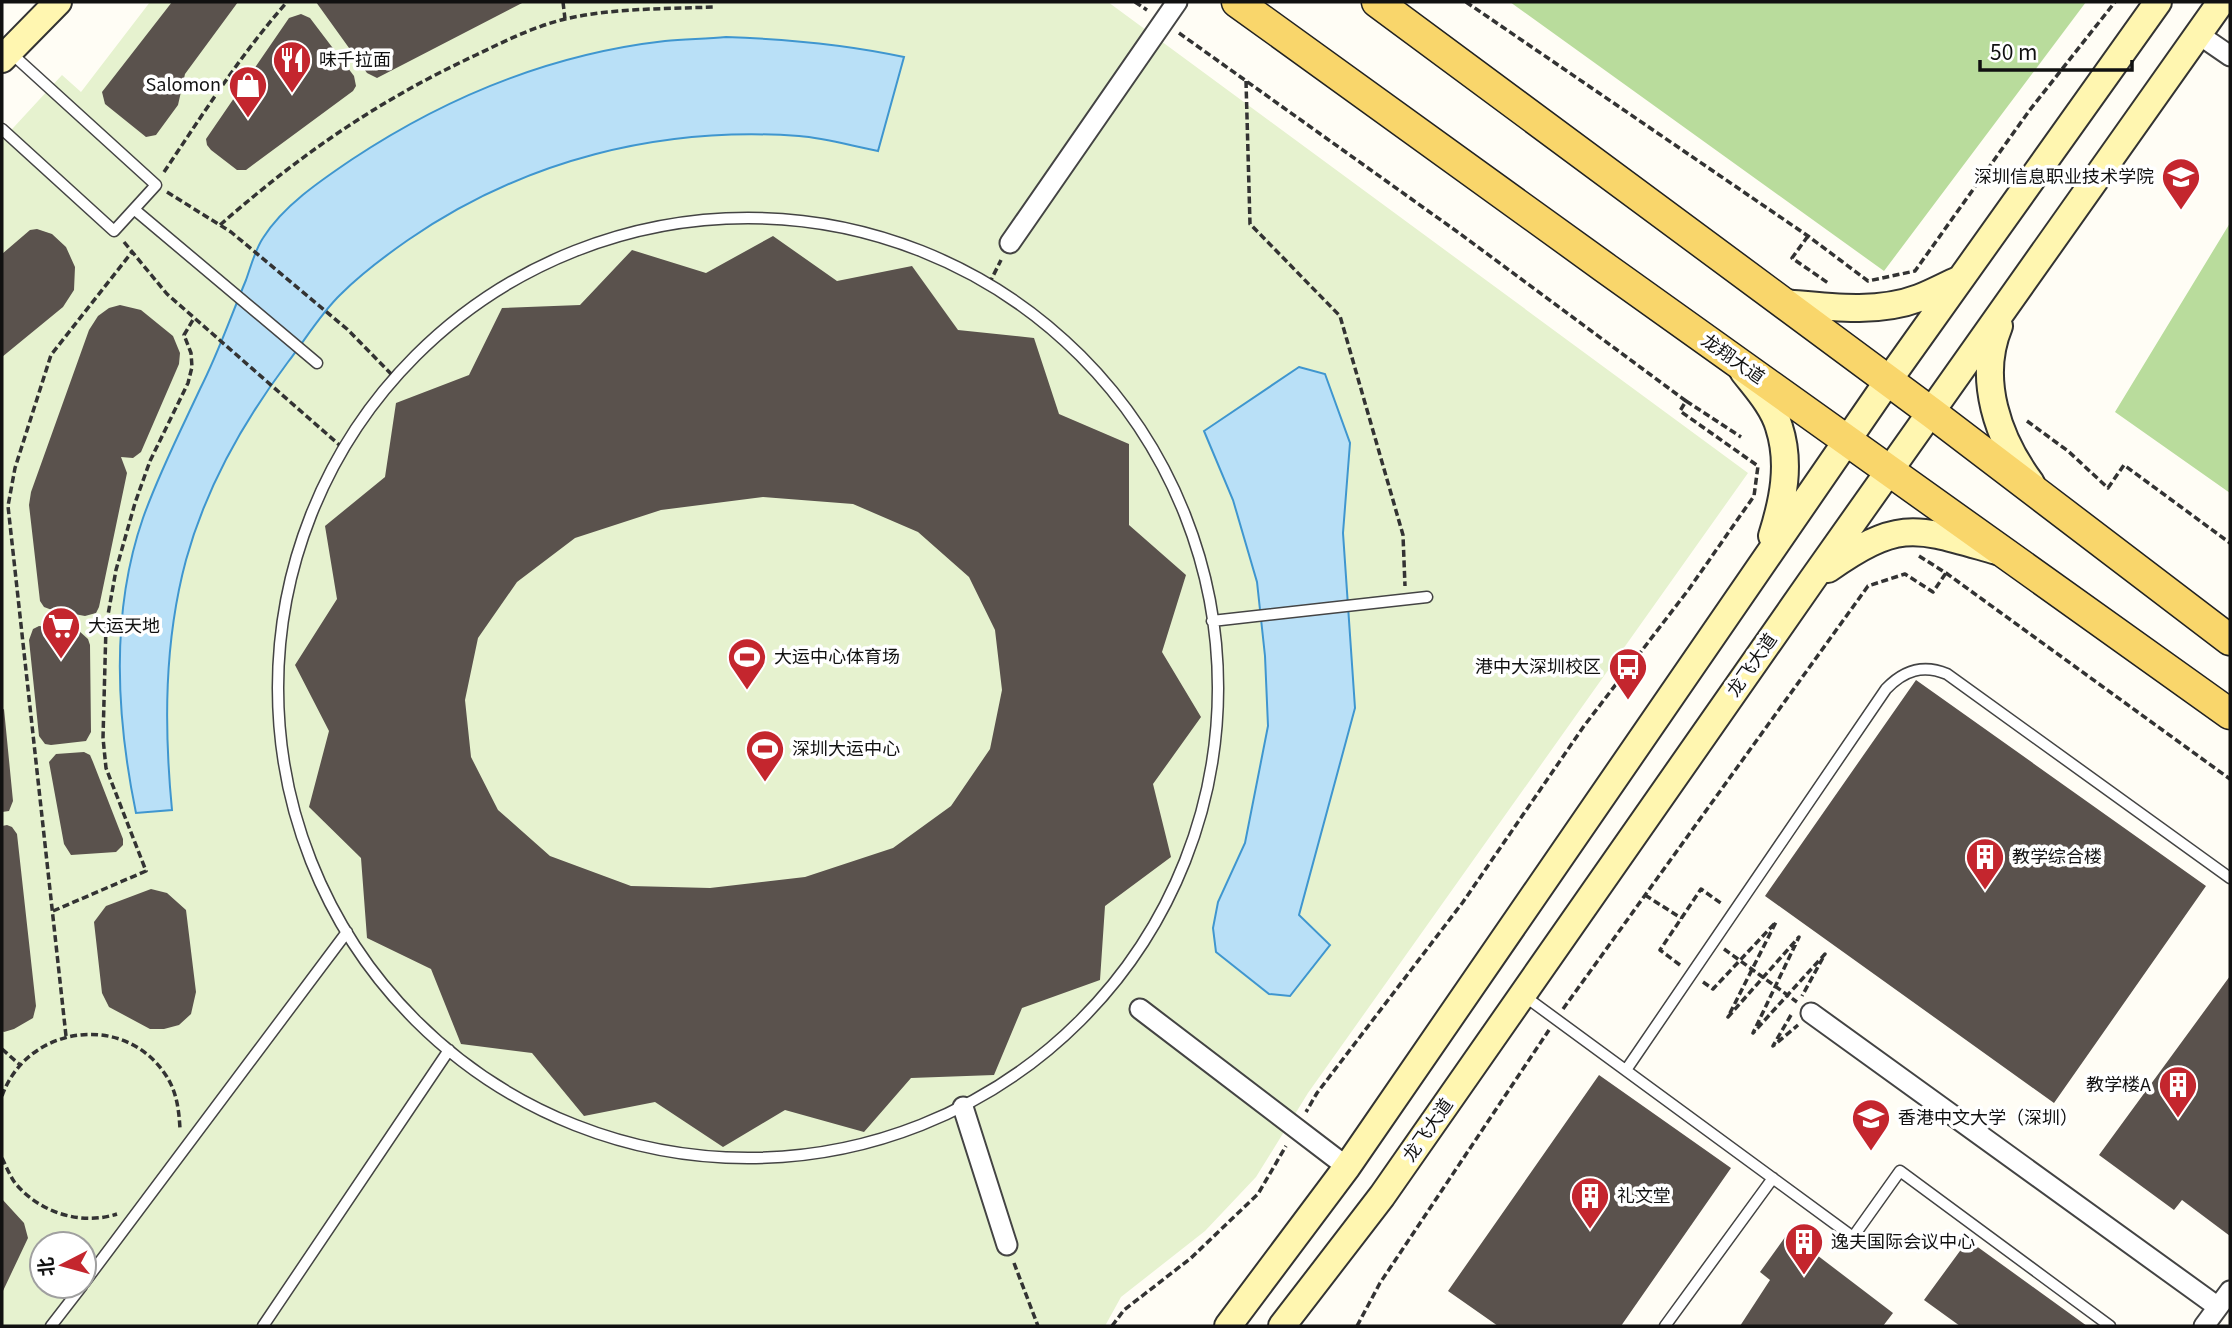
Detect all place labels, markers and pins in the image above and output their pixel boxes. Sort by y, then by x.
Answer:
restaurant icon: 味千拉面 [271,39,313,94]
place label: 味千拉面 [319,45,391,71]
shop icon: Salomon [227,64,269,119]
place label: Salomon [146,70,221,96]
school or university icon: 深圳信息职业技术学院 [2160,156,2202,211]
place label: 深圳信息职业技术学院 [1974,162,2154,188]
supermarket icon: 大运天地 [40,605,82,660]
place label: 大运天地 [88,611,160,637]
sports icon: 大运中心体育场 [726,636,768,691]
place label: 大运中心体育场 [774,642,900,668]
bus stop icon: 港中大深圳校区 [1607,646,1649,701]
place label: 港中大深圳校区 [1475,652,1601,678]
sports icon: 深圳大运中心 [744,728,786,783]
place label: 深圳大运中心 [792,734,900,760]
building icon: 教学综合楼 [1964,836,2006,891]
place label: 教学综合楼 [2012,842,2102,868]
building icon: 教学楼A [2157,1064,2199,1119]
place label: 教学楼A [2086,1070,2151,1096]
school or university icon: 香港中文大学（深圳） [1850,1097,1892,1152]
place label: 香港中文大学（深圳） [1898,1103,2078,1129]
building icon: 礼文堂 [1569,1175,1611,1230]
place label: 礼文堂 [1617,1181,1671,1207]
building icon: 逸夫国际会议中心 [1783,1221,1825,1276]
place label: 逸夫国际会议中心 [1831,1227,1975,1253]

